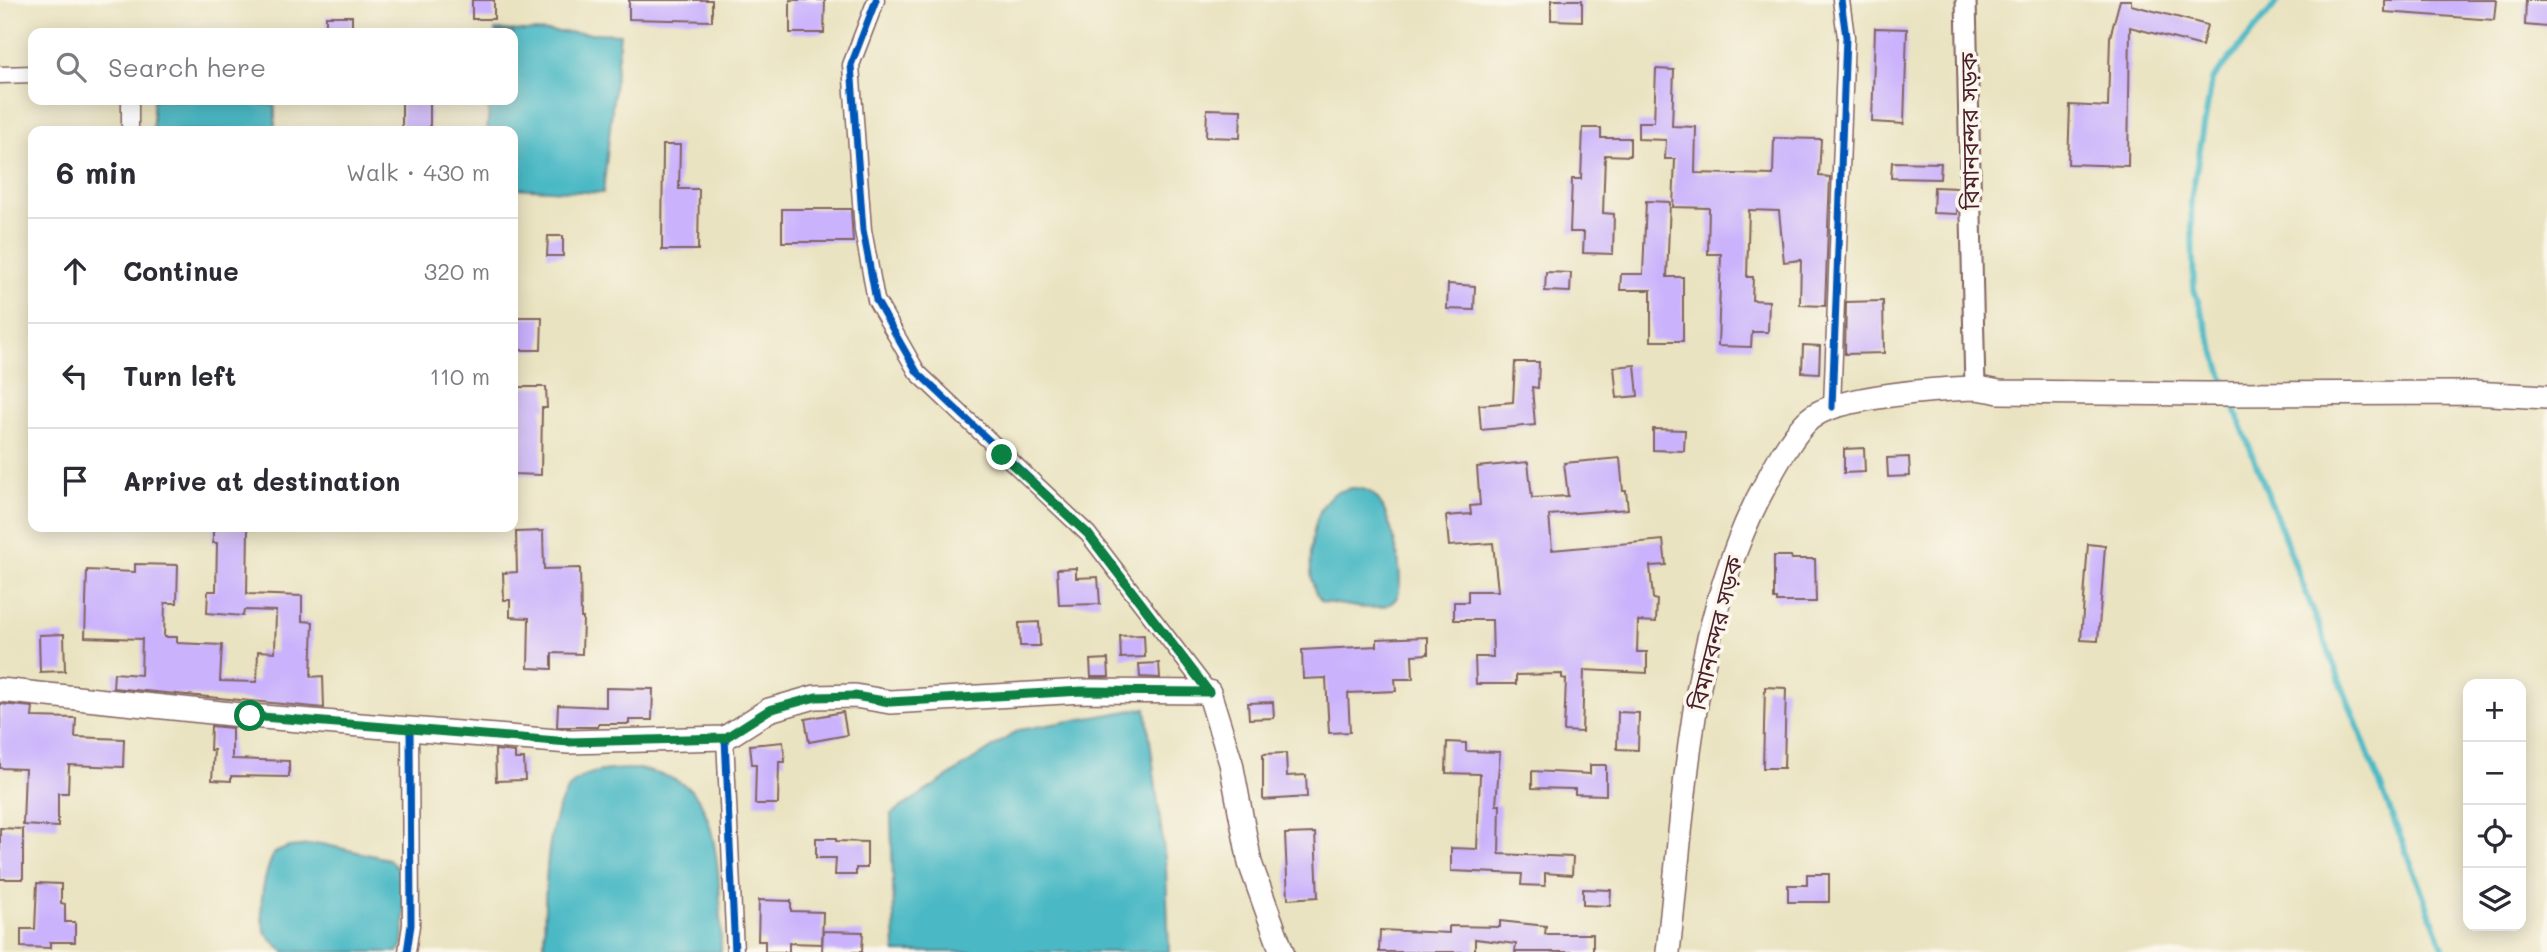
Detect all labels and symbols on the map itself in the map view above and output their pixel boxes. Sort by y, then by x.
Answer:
street label: বিমানবন্দর সড়ক [1953,52,1985,211]
route end [986,439,1017,470]
street label: বিমানবন্দর সড়ক [1681,553,1749,714]
route start [234,700,265,731]

